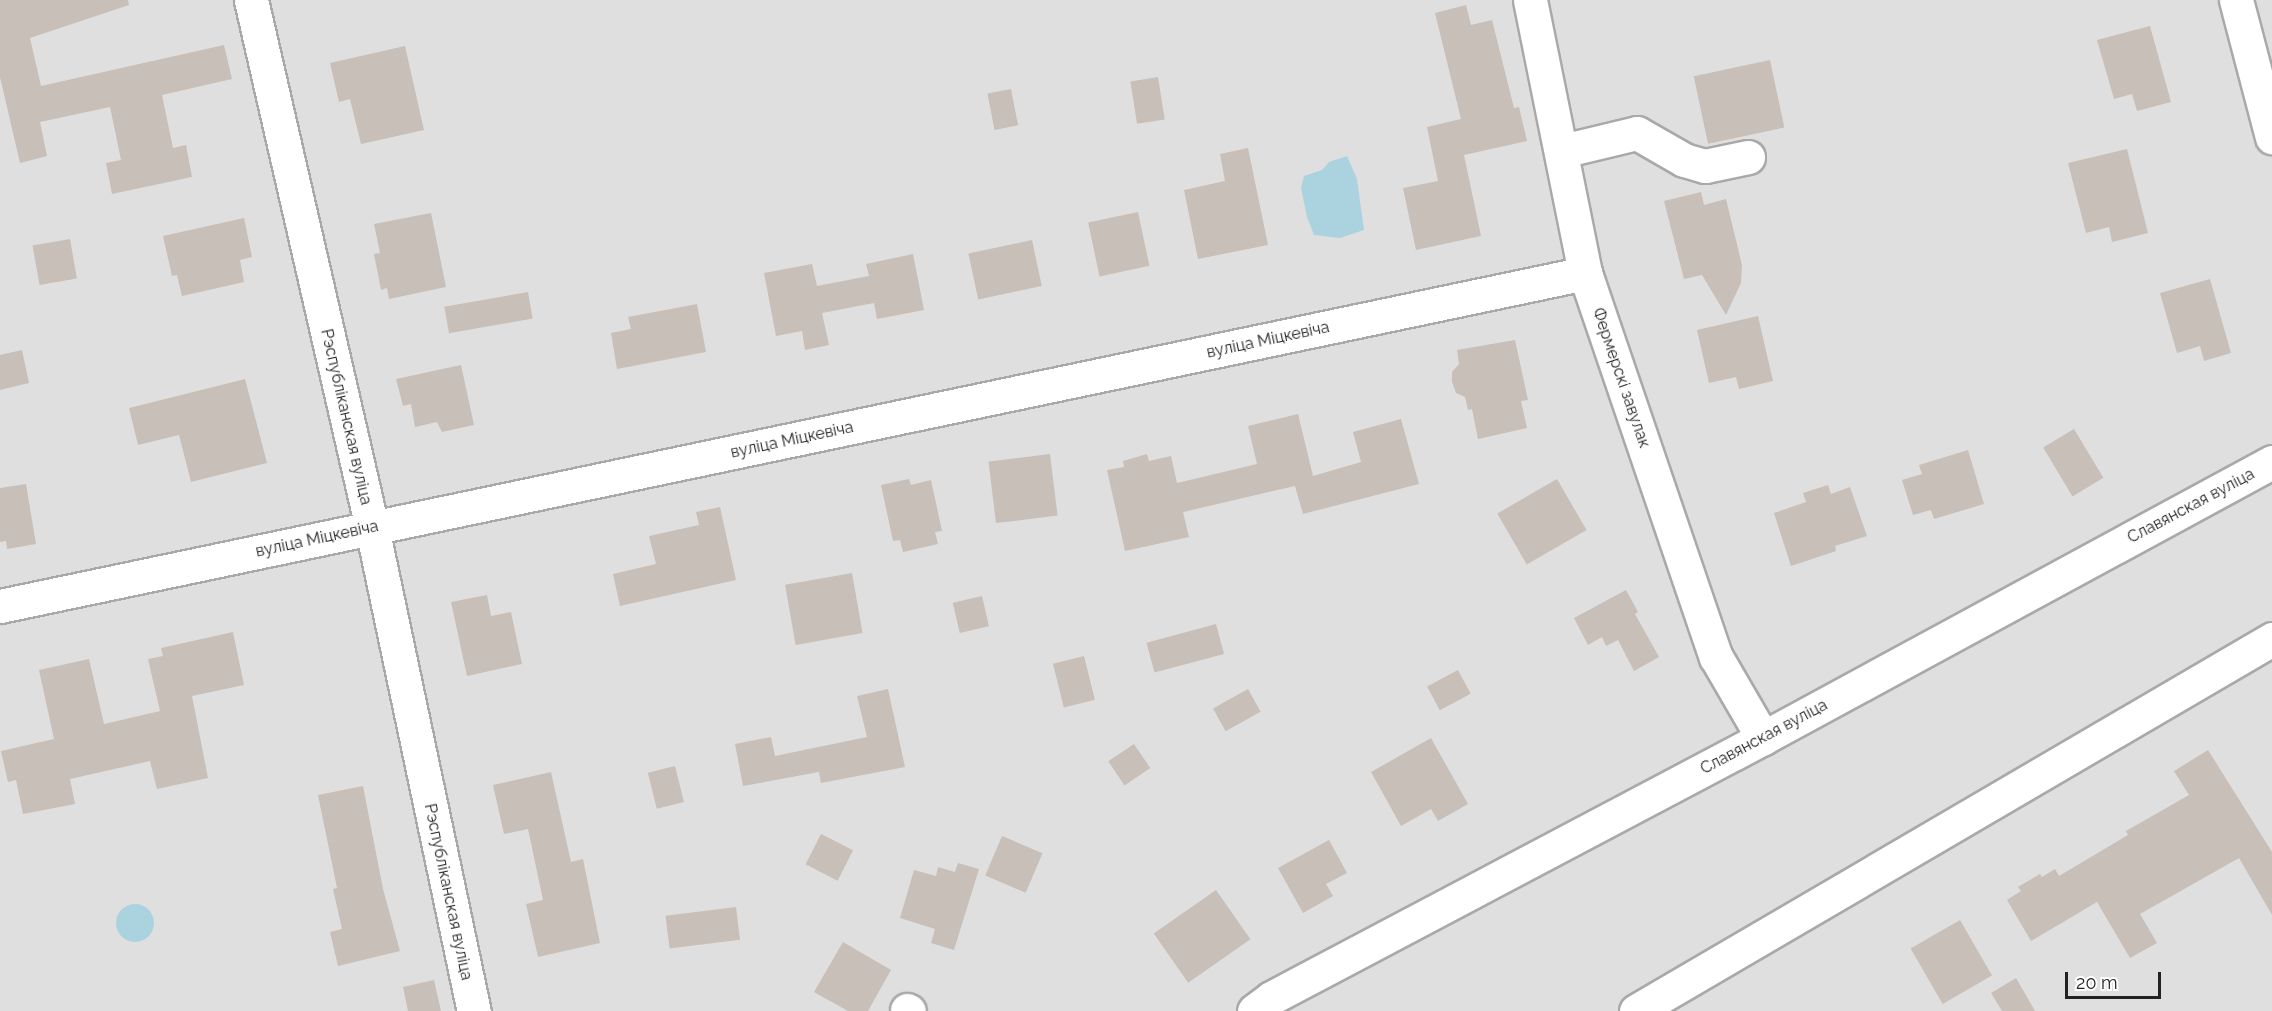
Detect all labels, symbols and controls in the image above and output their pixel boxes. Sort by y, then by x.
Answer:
street label: Фермерскі завулак [1588,305,1654,451]
street label: вуліца Міцкевіча [1205,318,1331,362]
street label: Рэспубліканская вуліца [316,327,376,507]
street label: вуліца Міцкевіча [729,418,855,462]
street label: Славянская вуліца [2124,464,2258,548]
street label: вуліца Міцкевіча [254,517,380,561]
street label: Славянская вуліца [1697,695,1831,779]
street label: Рэспубліканская вуліца [420,802,476,982]
scale bar [2068,960,2164,998]
text: 20 m [2076,972,2118,993]

